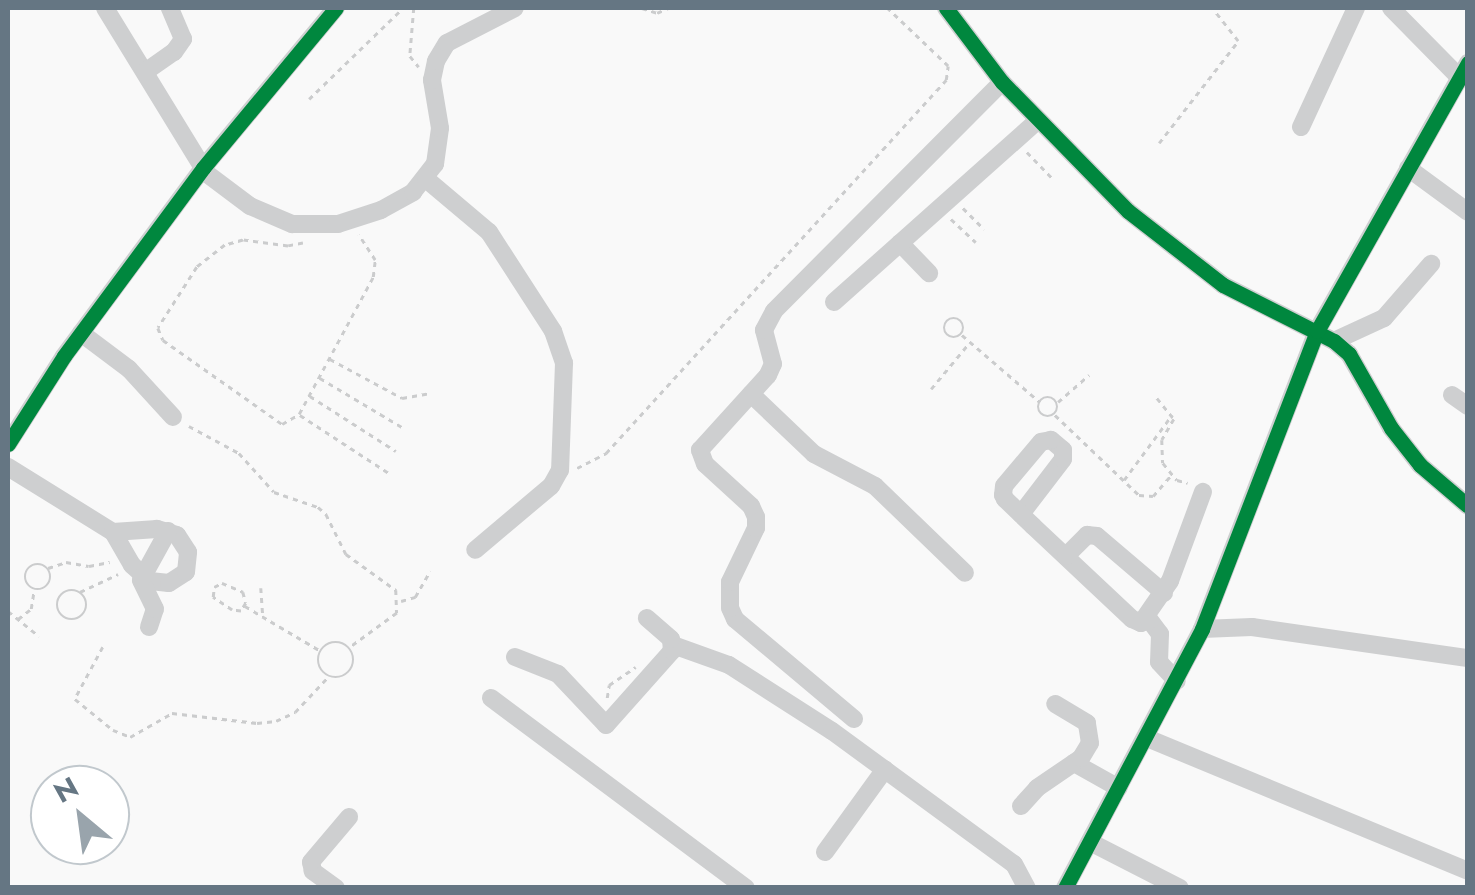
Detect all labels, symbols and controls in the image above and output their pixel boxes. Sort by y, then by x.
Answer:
north arrow [30,765,130,865]
text: N [47,767,86,813]

